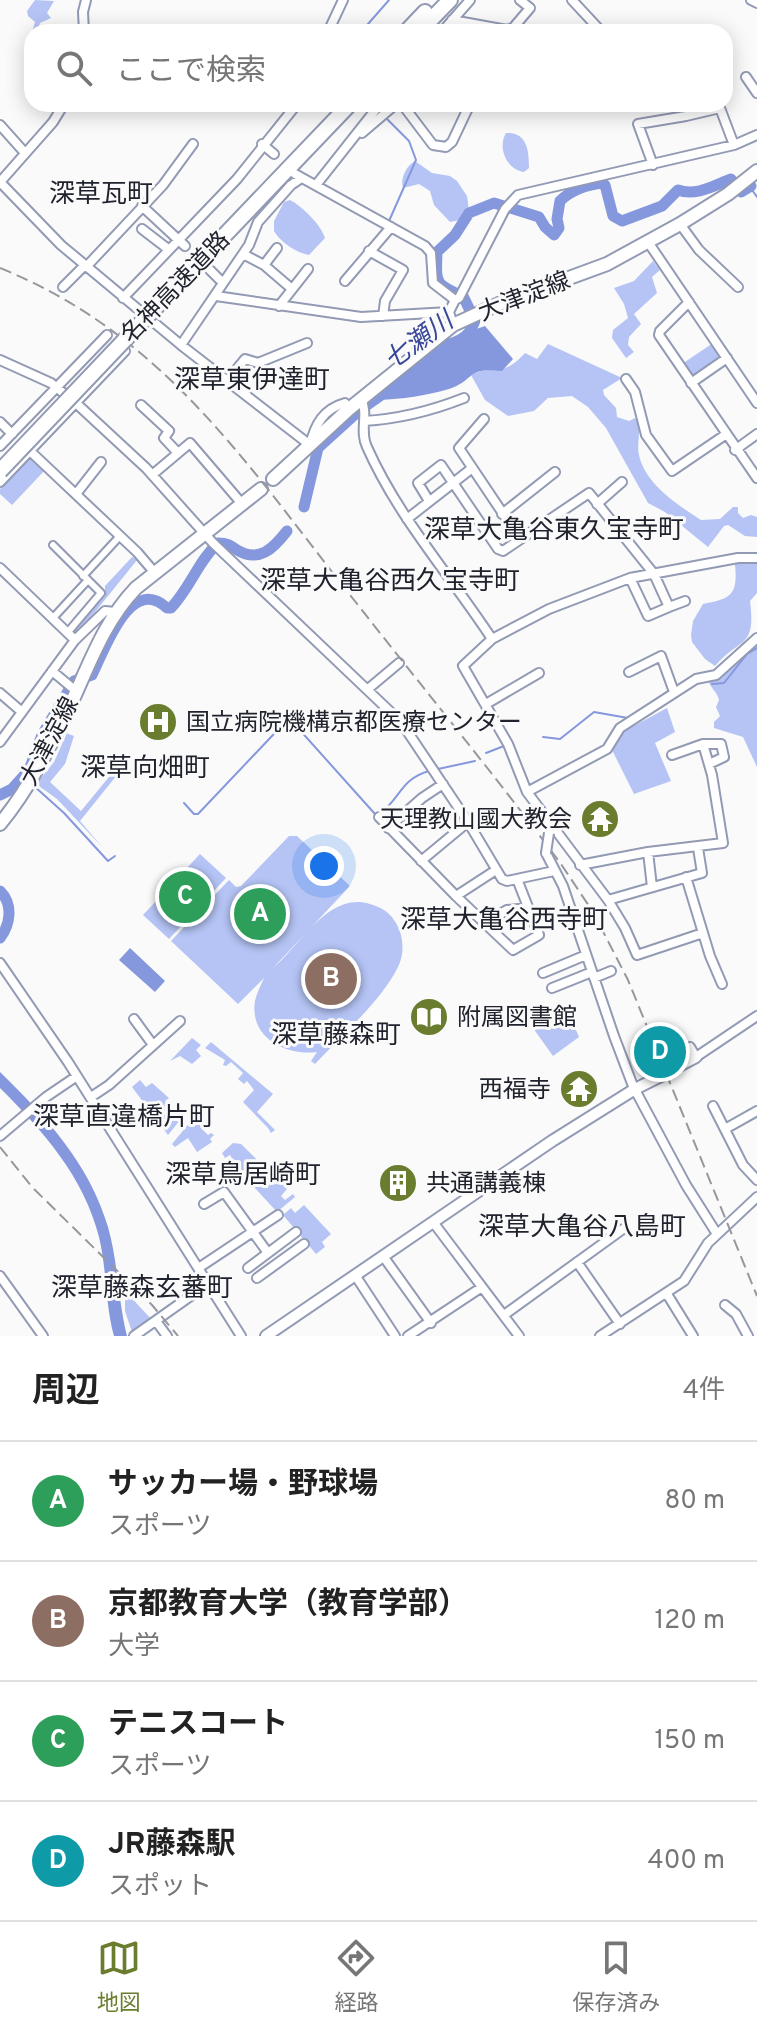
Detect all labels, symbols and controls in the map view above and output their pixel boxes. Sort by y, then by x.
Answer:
search box [24,24,733,112]
icon: search [52,46,96,90]
text: ここで検索 [116,54,266,91]
district label: 深草瓦町 [49,179,153,212]
street label: 名神高速道路 [116,226,237,351]
street label: 大津淀線 [475,267,575,329]
water label: 七瀬川 [378,304,463,378]
district label: 深草東伊達町 [174,365,330,398]
district label: 深草大亀谷東久宝寺町 [424,515,684,548]
district label: 深草大亀谷西久宝寺町 [260,566,520,599]
street label: 大津淀線 [15,693,87,791]
hospital icon: 国立病院機構京都医療センター [137,701,179,743]
place label: 国立病院機構京都医療センター [186,709,522,739]
district label: 深草向畑町 [80,753,210,786]
temple icon: 天理教山國大教会 [579,798,621,840]
place label: 天理教山國大教会 [380,806,572,836]
your location [304,846,344,886]
pin: C [159,867,211,927]
pin: A [234,884,286,944]
district label: 深草大亀谷西寺町 [400,905,608,938]
pin: B [305,949,357,1009]
library icon: 附属図書館 [408,996,450,1038]
place label: 附属図書館 [457,1004,577,1034]
district label: 深草藤森町 [271,1020,401,1053]
pin: D [634,1022,686,1082]
temple icon: 西福寺 [558,1068,600,1110]
place label: 西福寺 [479,1076,551,1106]
district label: 深草直違橋片町 [33,1102,215,1135]
district label: 深草鳥居崎町 [165,1160,321,1193]
building icon: 共通講義棟 [377,1162,419,1204]
place label: 共通講義棟 [426,1170,546,1200]
district label: 深草大亀谷八島町 [478,1212,686,1245]
district label: 深草藤森玄蕃町 [51,1273,233,1306]
text: 周辺 [32,1371,100,1414]
text: 4件 [683,1375,725,1408]
text: サッカー場・野球場 [108,1467,378,1504]
text: A [49,1485,67,1518]
text: 80 m [665,1485,725,1518]
text: スポーツ [108,1511,211,1544]
text: 京都教育大学（教育学部） [108,1587,468,1624]
text: B [49,1605,67,1638]
text: 120 m [655,1605,725,1638]
text: 大学 [108,1631,160,1664]
text: テニスコート [108,1707,288,1744]
text: C [50,1725,66,1758]
text: 150 m [654,1725,725,1758]
text: スポーツ [108,1751,211,1784]
text: JR藤森駅 [108,1827,235,1864]
text: D [49,1845,67,1878]
text: 400 m [648,1845,725,1878]
text: スポット [108,1871,212,1904]
tab: 地図 [97,1936,141,2018]
tab: 経路 [334,1936,378,2018]
tab: 保存済み [572,1936,660,2018]

